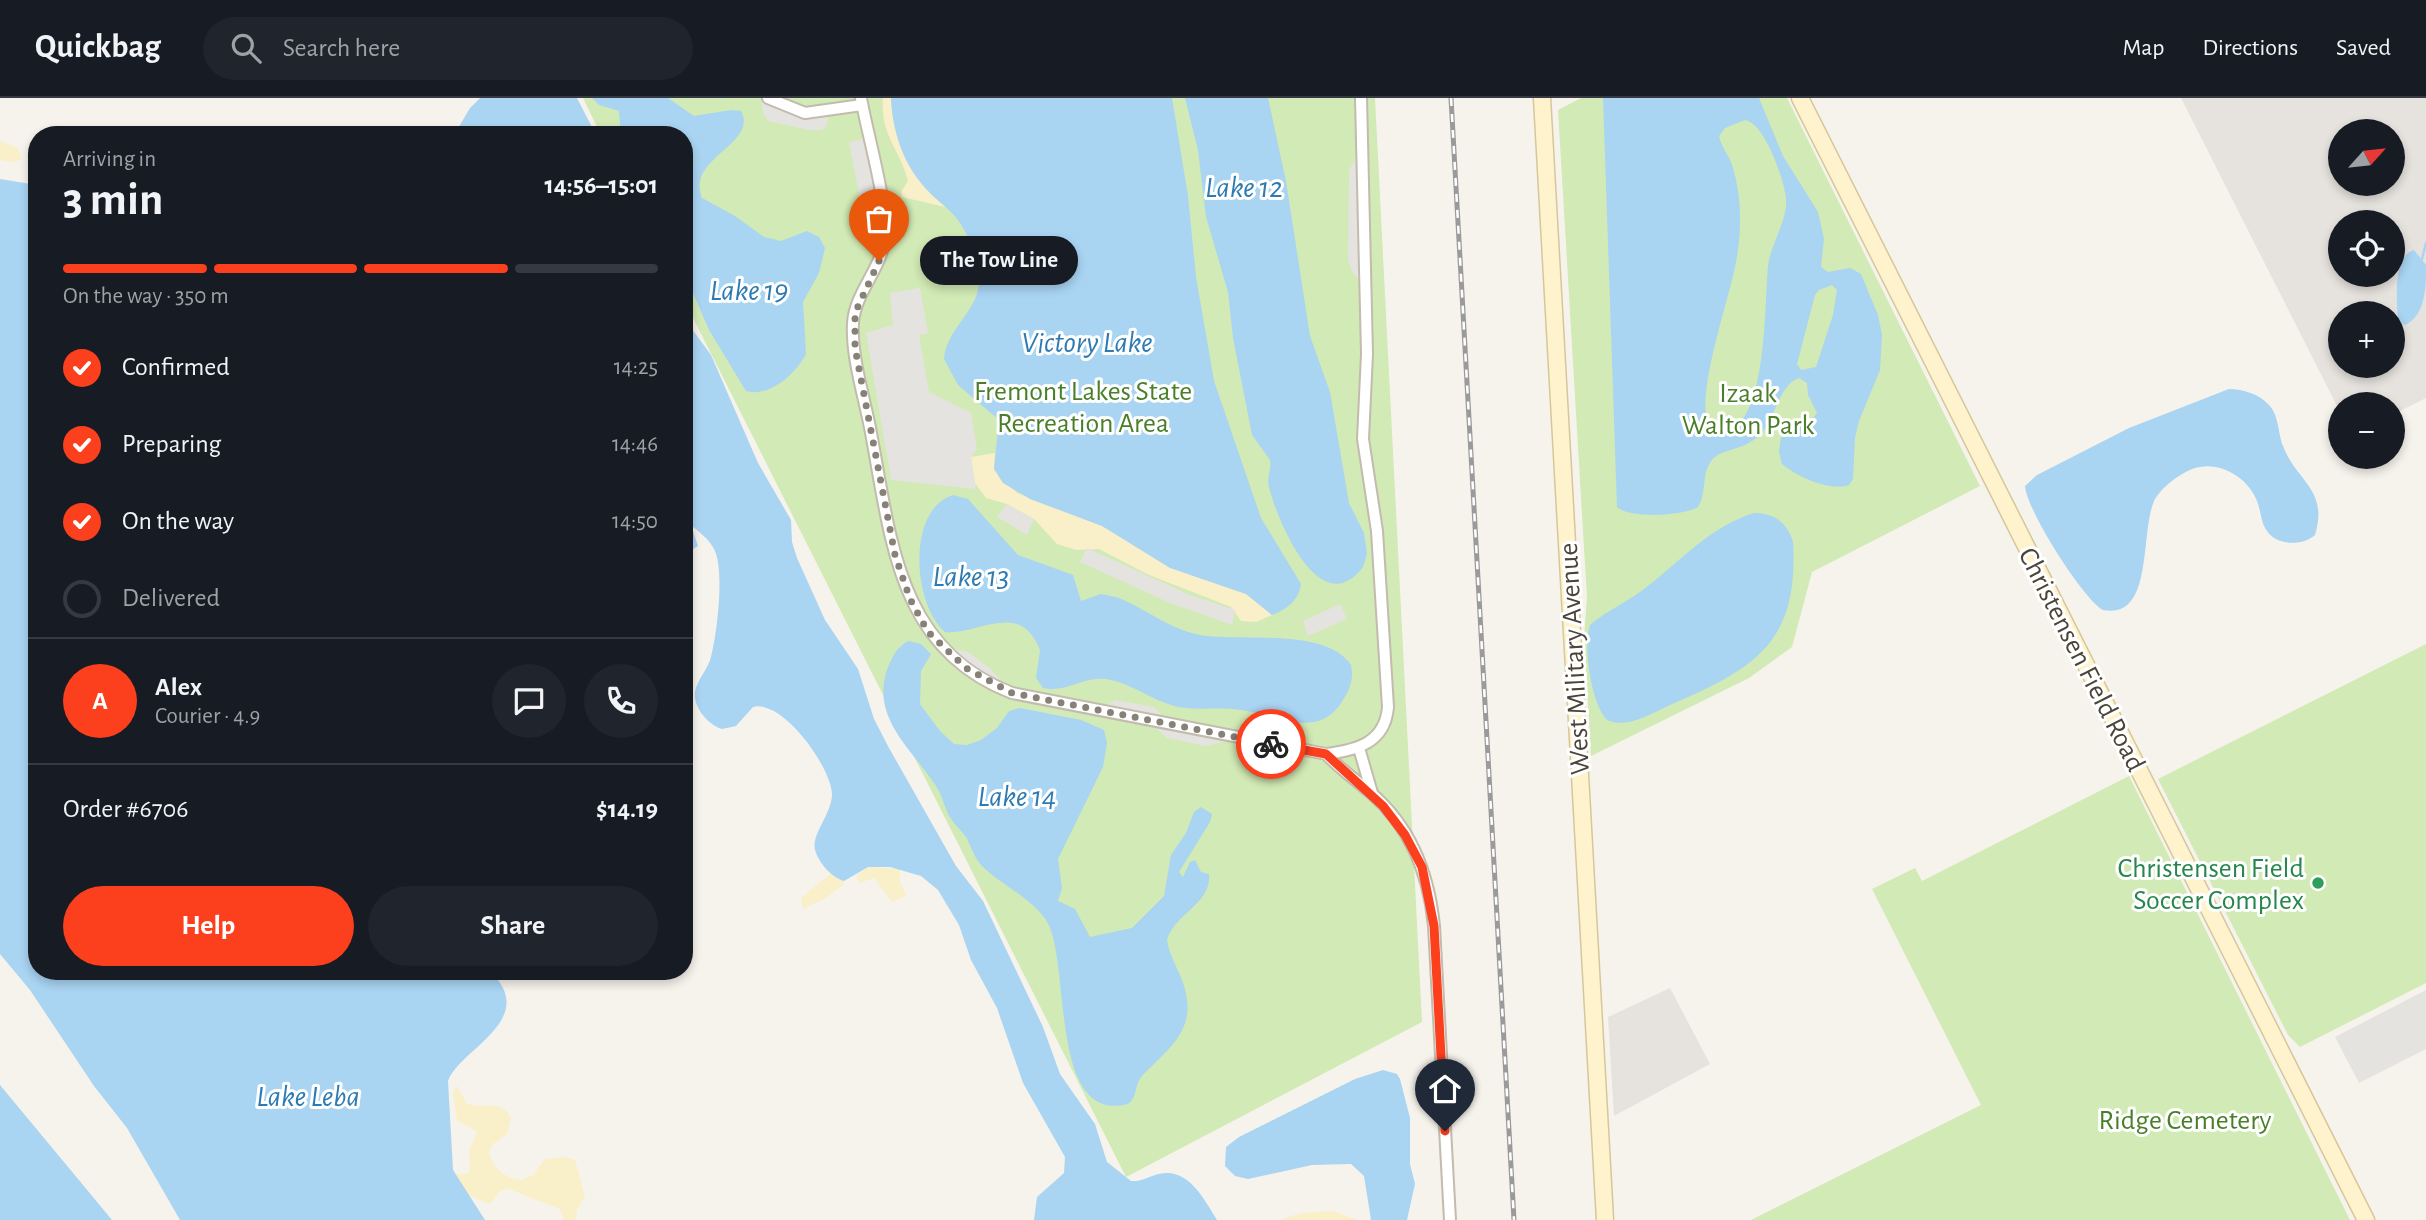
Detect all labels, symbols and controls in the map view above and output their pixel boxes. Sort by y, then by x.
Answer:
search box [203,17,693,80]
icon: search [227,29,265,67]
text: Quickbag [35,31,161,64]
text: Search here [283,35,400,61]
text: Map [2122,36,2164,60]
text: Directions [2202,36,2298,60]
text: Saved [2336,36,2391,60]
north arrow [2328,119,2404,196]
map controls [2328,119,2405,469]
text: Arriving in [63,148,156,171]
text: 14:56–15:01 [544,172,658,198]
water label: Lake 12 [1205,173,1283,203]
text: 3 min [63,177,163,223]
pin [849,189,909,261]
icon: bag [860,200,898,238]
button: locate [2328,210,2405,287]
callout: The Tow Line [921,236,1078,286]
text: The Tow Line [940,249,1058,272]
water label: Lake 19 [710,276,788,306]
text: On the way · 350 m [63,285,229,308]
button: + [2328,301,2405,378]
water label: Victory Lake [1021,328,1153,358]
icon: check [63,349,101,387]
text: Confirmed [122,354,230,380]
text: 14:25 [614,356,658,379]
park label: Fremont Lakes State Recreation Area [974,378,1192,438]
park label: Izaak Walton Park [1682,380,1815,440]
button: − [2328,392,2405,469]
icon: check [63,426,101,464]
text: Preparing [122,431,221,457]
text: 14:46 [612,433,658,456]
icon: check [63,503,101,541]
text: On the way [122,508,234,534]
text: 14:50 [612,510,658,533]
street label: West Military Avenue [1555,542,1595,776]
street label: Christensen Field Road [2013,544,2150,776]
water label: Lake 13 [933,562,1009,592]
text: Delivered [122,585,220,611]
button: chat [492,664,566,738]
button: phone [584,664,658,738]
text: Alex [155,674,202,700]
text: A [92,688,108,714]
text: Courier · 4.9 [155,705,260,728]
courier [1236,709,1306,779]
icon: bike [1252,725,1290,763]
water label: Lake 14 [978,782,1056,812]
text: Order #6706 [63,796,188,822]
text: $14.19 [596,796,658,822]
place label: Christensen Field Soccer Complex [2117,855,2304,915]
marker: Christensen Field Soccer Complex [2310,875,2326,891]
button: Help [63,886,354,966]
button: Share [368,886,658,966]
pin [1415,1059,1475,1131]
icon: home [1426,1070,1464,1108]
water label: Lake Leba [256,1082,360,1112]
park label: Ridge Cemetery [2099,1107,2272,1135]

